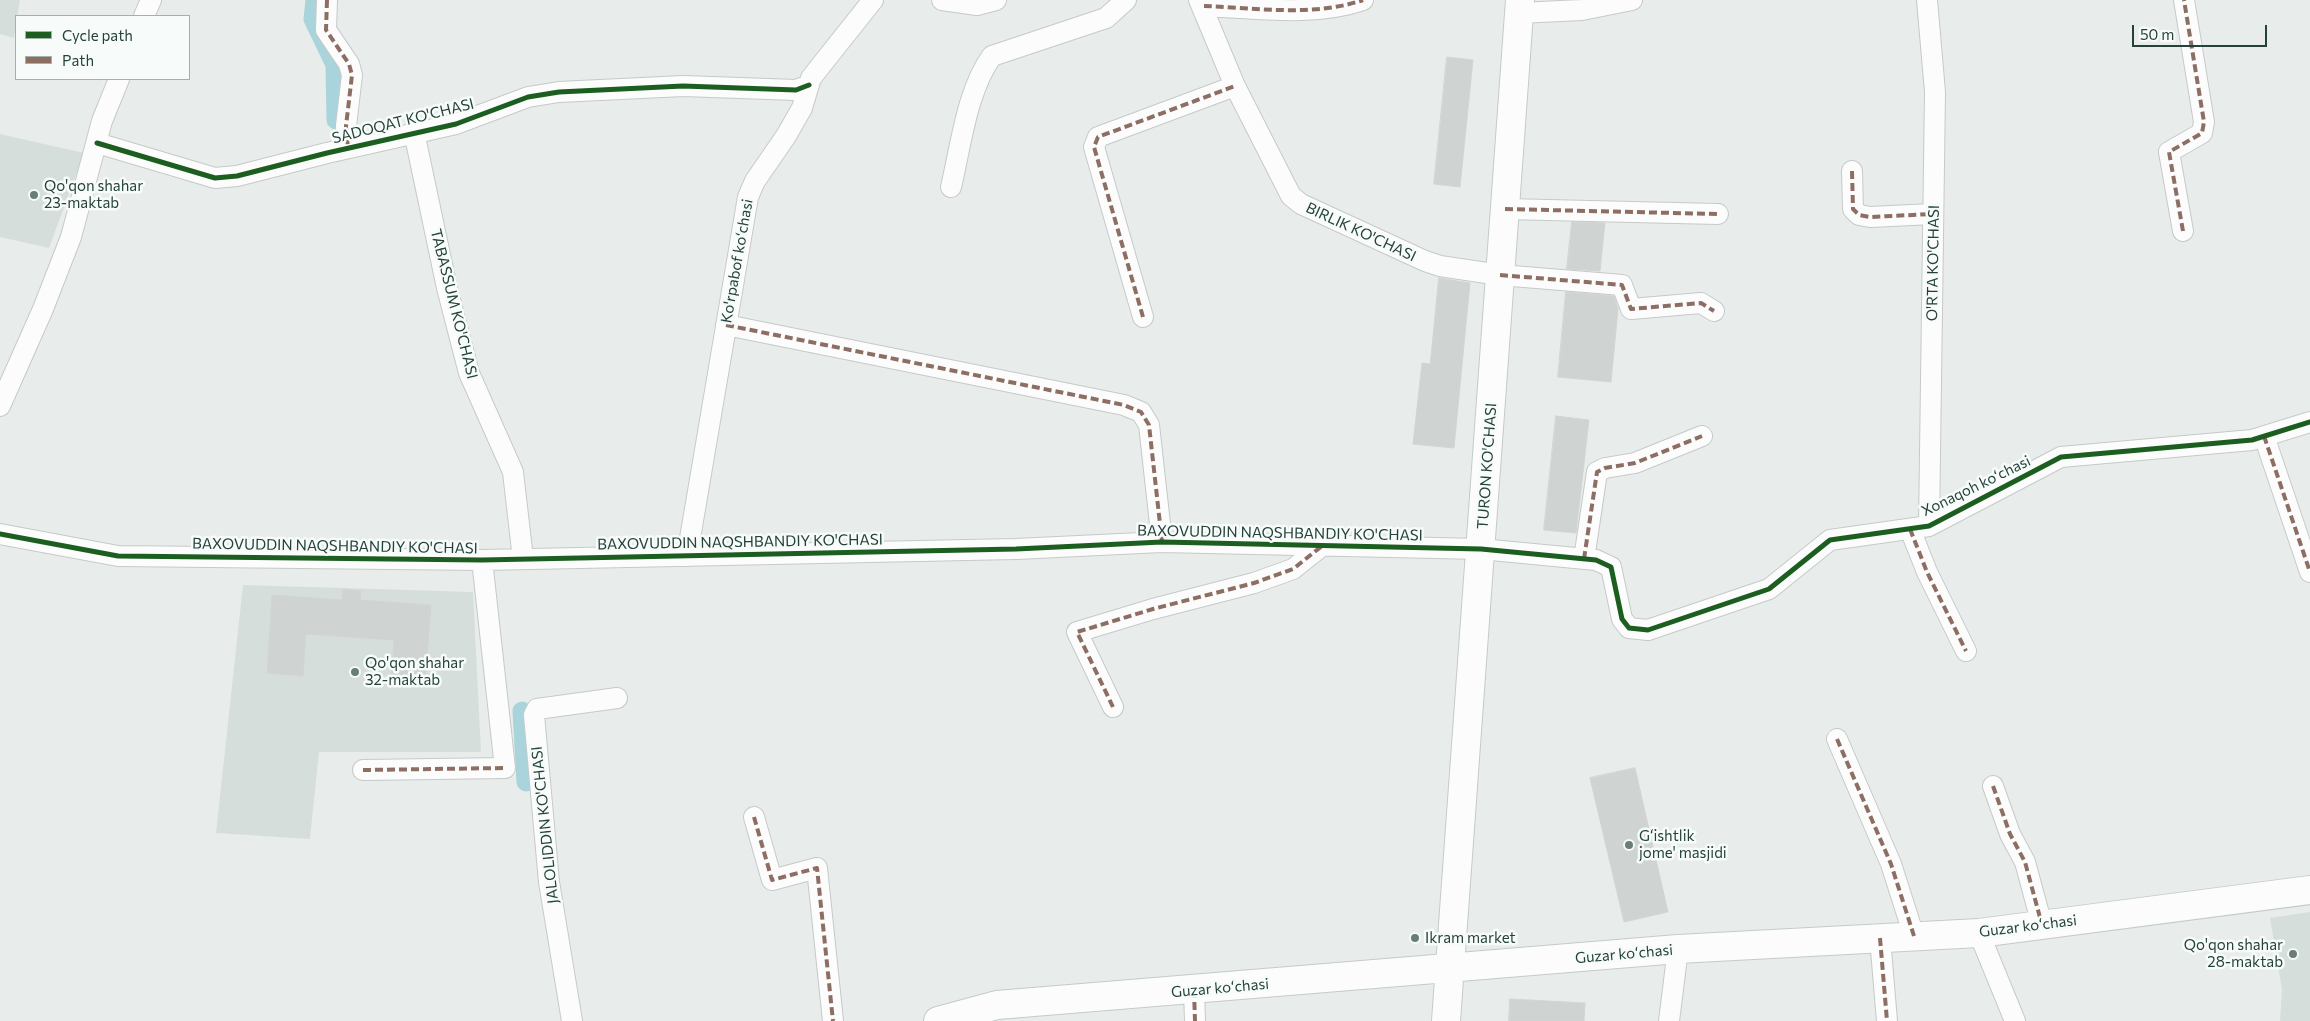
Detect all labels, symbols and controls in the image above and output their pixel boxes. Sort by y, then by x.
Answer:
legend [15,15,190,80]
scale bar [2135,15,2270,47]
text: 50 m [2140,25,2174,43]
text: Cycle path [62,26,133,44]
text: Path [62,51,94,69]
street label: SADOQAT KO'CHASI [330,95,476,147]
place label: Qo'qon shahar 23-maktab [44,177,143,212]
marker: Qo'qon shahar 23-maktab [28,189,40,201]
street label: Ko'rpabof koʻchasi [717,198,757,324]
street label: BIRLIK KO'CHASI [1303,199,1419,265]
street label: O'RTA KO'CHASI [1923,205,1943,321]
street label: TABASSUM KO'CHASI [427,227,481,381]
street label: TURON KO'CHASI [1474,402,1500,530]
street label: Xonaqoh koʻchasi [1919,452,2033,520]
street label: BAXOVUDDIN NAQSHBANDIY KO'CHASI [1137,522,1423,544]
street label: BAXOVUDDIN NAQSHBANDIY KO'CHASI [597,531,883,553]
street label: BAXOVUDDIN NAQSHBANDIY KO'CHASI [192,535,478,557]
place label: Qo'qon shahar 32-maktab [365,654,464,689]
marker: Qo'qon shahar 32-maktab [349,666,361,678]
street label: JALOLIDDIN KO'CHASI [528,745,562,905]
place label: Gʻishtlik jome' masjidi [1639,827,1727,862]
marker: Gʻishtlik jome' masjidi [1623,839,1635,851]
street label: Guzar koʻchasi [1978,911,2078,941]
place label: Ikram market [1425,929,1516,947]
marker: Ikram market [1409,932,1421,944]
place label: Qo'qon shahar 28-maktab [2184,936,2283,971]
street label: Guzar koʻchasi [1574,941,1674,967]
marker: Qo'qon shahar 28-maktab [2287,948,2299,960]
street label: Guzar koʻchasi [1170,975,1270,1001]

